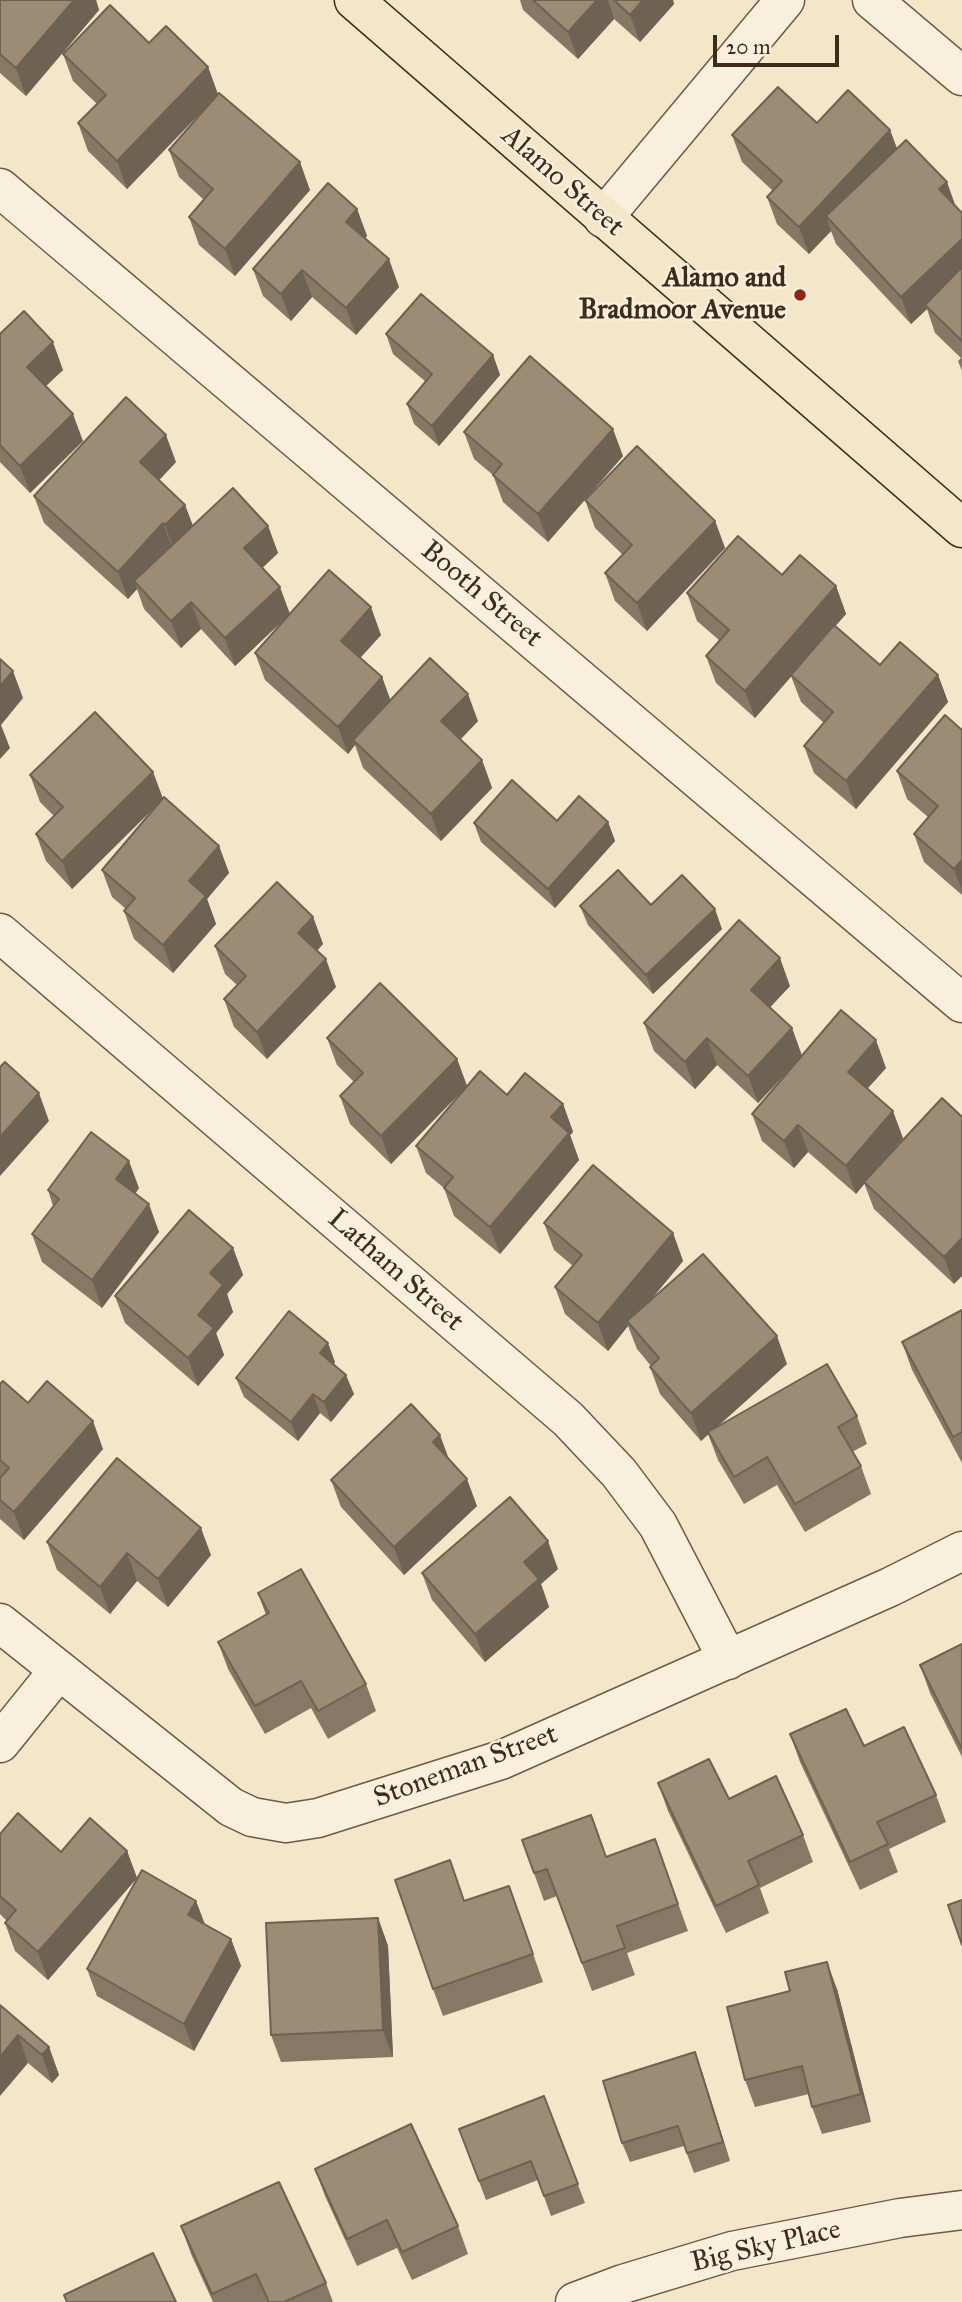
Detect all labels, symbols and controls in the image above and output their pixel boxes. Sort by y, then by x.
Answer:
scale bar [717,21,843,65]
text: 20 m [726,34,771,60]
street label: Alamo Street [494,120,630,244]
place label: Alamo and Bradmoor Avenue [579,262,786,328]
marker: Alamo and Bradmoor Avenue [792,287,808,303]
street label: Booth Street [413,534,549,656]
street label: Latham Street [320,1203,470,1339]
street label: Stoneman Street [369,1718,563,1816]
street label: Big Sky Place [688,2213,844,2281]

